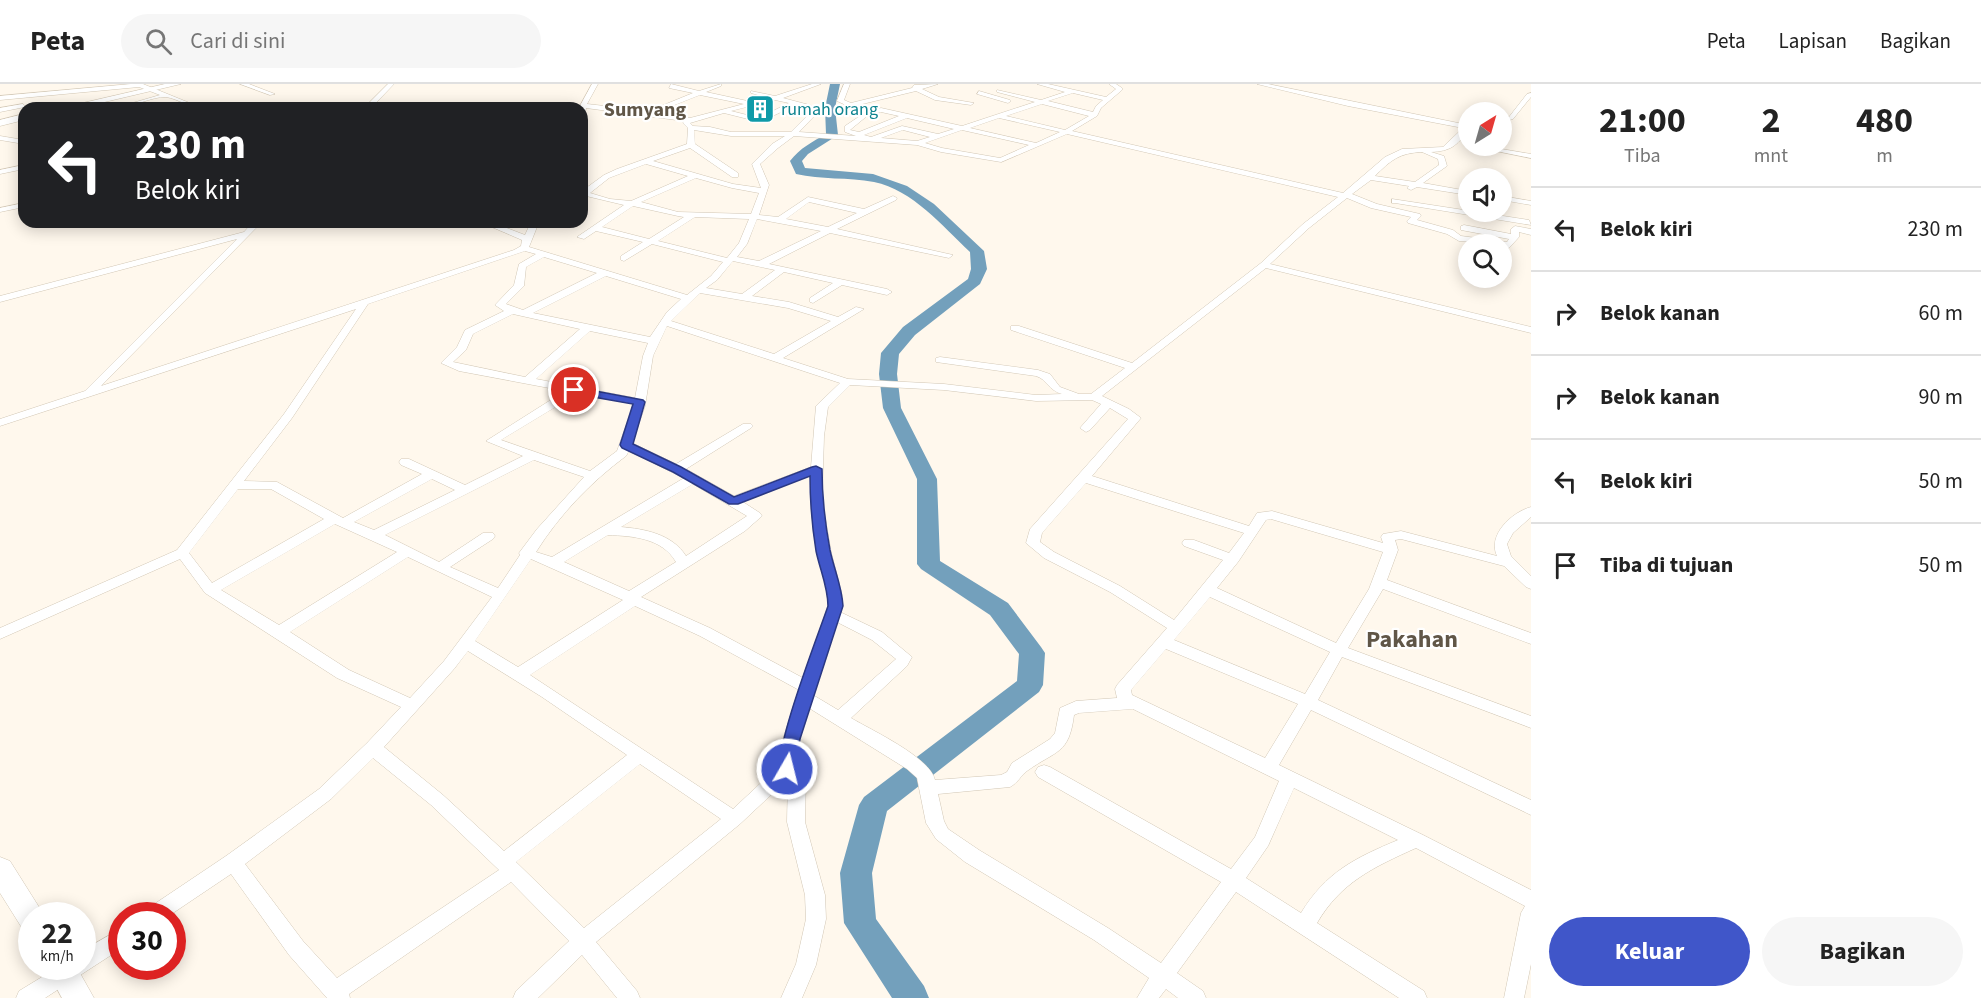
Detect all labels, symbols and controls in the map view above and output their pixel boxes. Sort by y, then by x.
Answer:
search box [121,14,541,68]
text: Peta [30,21,85,61]
icon: search [142,25,175,58]
text: Cari di sini [190,25,285,57]
text: Peta [1707,26,1746,56]
text: Lapisan [1779,26,1847,56]
text: Bagikan [1880,26,1951,56]
building icon: rumah orang [744,93,776,125]
text: 21:00 [1599,95,1686,146]
text: 2 [1761,95,1780,146]
text: 480 [1856,95,1913,146]
district label: Sumyang [604,96,686,124]
place label: rumah orang [781,97,878,122]
north arrow [1458,102,1512,156]
map controls [1458,102,1512,288]
text: 230 m [135,115,246,175]
icon: left [36,126,114,204]
text: Tiba [1624,142,1661,170]
text: mnt [1754,142,1788,170]
text: m [1876,142,1893,170]
button: sound [1458,168,1512,222]
text: Belok kiri [135,171,241,210]
icon: left [1549,213,1582,246]
text: Belok kiri [1600,213,1693,245]
text: 230 m [1908,213,1963,245]
button: search [1458,234,1512,288]
icon: right [1549,297,1582,330]
text: Belok kanan [1600,297,1720,329]
text: 60 m [1918,297,1963,329]
pin [548,364,599,415]
icon: arrive [557,373,590,406]
icon: right [1549,381,1582,414]
text: Belok kanan [1600,381,1720,413]
text: 90 m [1918,381,1963,413]
icon: left [1549,465,1582,498]
text: Belok kiri [1600,465,1693,497]
text: 50 m [1918,465,1963,497]
icon: arrive [1549,549,1582,582]
text: Tiba di tujuan [1600,549,1733,581]
text: 50 m [1918,549,1963,581]
district label: Pakahan [1366,622,1458,657]
position arrow [755,737,819,801]
speed limit sign: 30 [108,902,186,980]
text: 22 [41,912,73,955]
button: Keluar [1549,917,1750,986]
button: Bagikan [1762,917,1963,986]
text: km/h [40,946,74,967]

